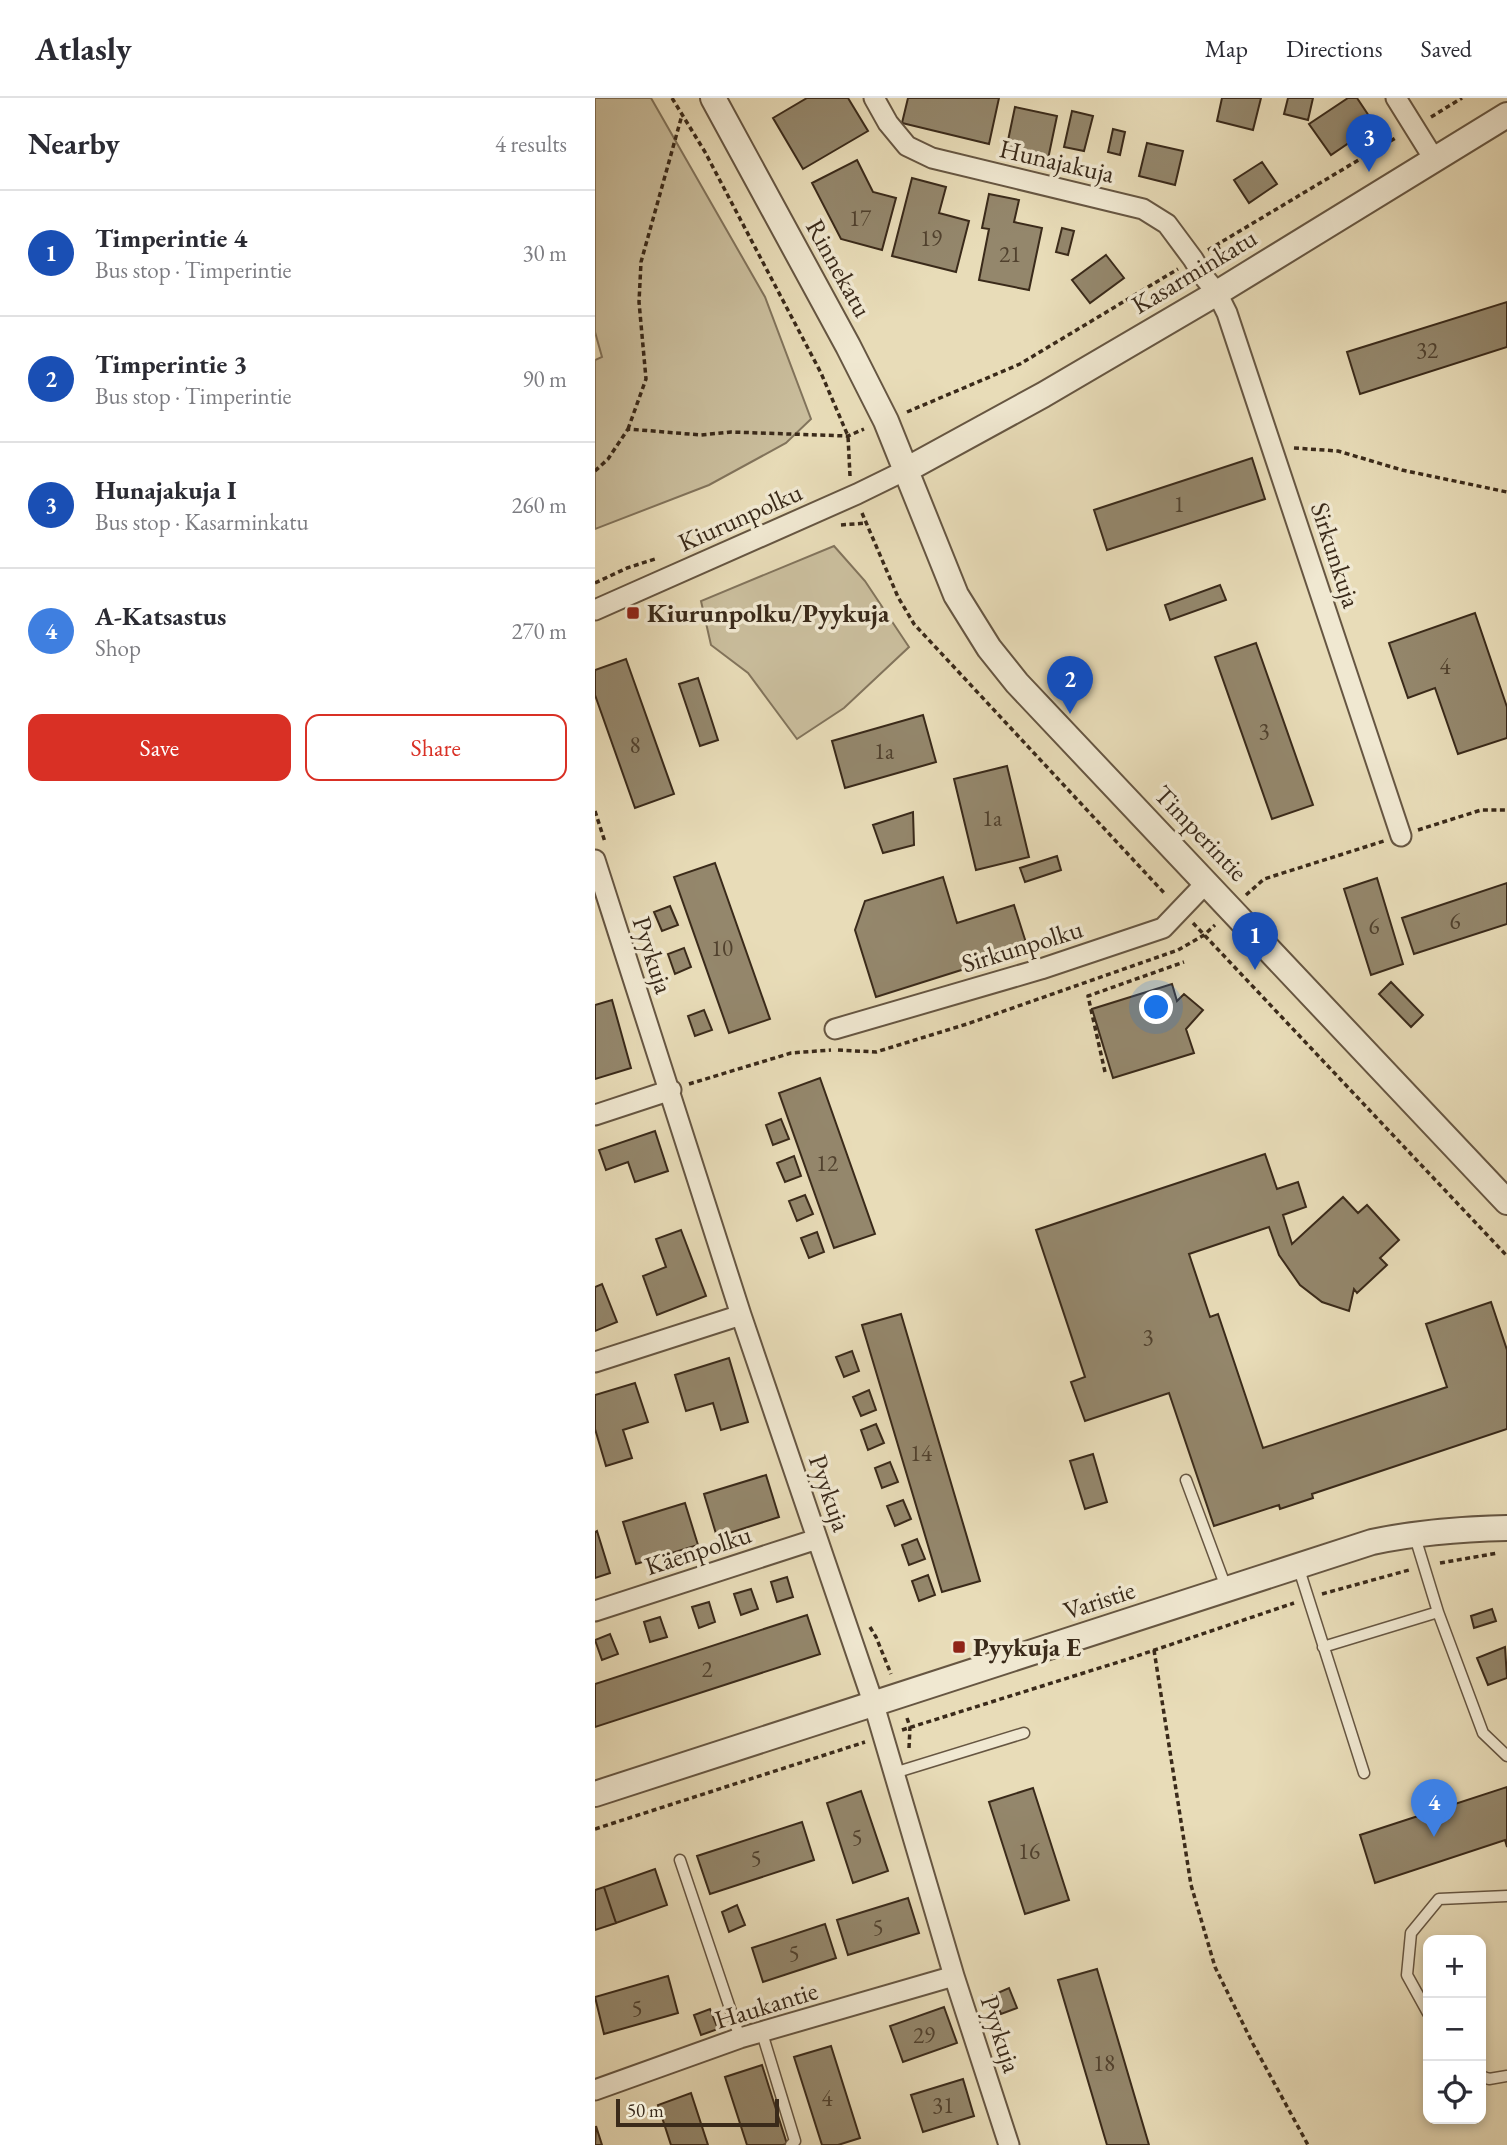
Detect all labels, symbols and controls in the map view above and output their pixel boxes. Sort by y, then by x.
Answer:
text: Atlasly [35,27,132,70]
text: Map [1205,33,1248,64]
text: Directions [1286,33,1383,64]
text: Saved [1421,33,1472,64]
pin: 3 [1346,114,1392,172]
text: Nearby [28,124,120,163]
text: 4 results [495,129,567,159]
street label: Hunajakuja [996,131,1118,191]
house number: 17 [849,203,872,233]
street label: Rinnekatu [798,213,880,323]
street label: Kasarminkatu [1125,220,1263,322]
text: Timperintie 4 [95,221,247,255]
house number: 19 [920,223,942,253]
text: 1 [45,238,57,268]
text: 30 m [522,238,567,268]
house number: 21 [999,239,1021,269]
text: Bus stop · Timperintie [95,255,292,285]
house number: 32 [1416,335,1438,365]
text: Timperintie 3 [95,347,247,381]
text: 2 [45,364,57,394]
text: 90 m [522,364,567,394]
text: Bus stop · Timperintie [95,381,292,411]
text: Hunajakuja I [95,473,237,507]
street label: Kiurunpolku [673,475,807,559]
house number: 1 [1173,489,1185,519]
text: 3 [45,490,57,520]
text: 260 m [511,490,567,520]
street label: Sirkunkuja [1303,498,1369,613]
text: Bus stop · Kasarminkatu [95,507,309,537]
place label: Kiurunpolku/Pyykuja [647,596,890,630]
text: A-Katsastus [95,599,226,633]
marker: Kiurunpolku/Pyykuja [625,605,641,621]
text: 4 [45,616,57,646]
text: 270 m [511,616,567,646]
text: Shop [95,633,141,663]
house number: 4 [1439,651,1451,681]
pin: 2 [1047,656,1093,714]
button: Save [28,714,291,781]
button: Share [305,714,567,781]
house number: 3 [1258,716,1270,746]
house number: 8 [629,730,641,760]
house number: 1a [874,736,895,766]
street label: Timperintie [1147,778,1255,888]
house number: 1a [982,803,1003,833]
house number: 6 [1449,906,1461,936]
street label: Sirkunpolku [957,911,1087,981]
house number: 6 [1368,911,1380,941]
street label: Pyykuja [625,912,682,999]
pin: 1 [1232,912,1278,970]
house number: 10 [711,933,733,963]
your location [1139,990,1173,1024]
house number: 12 [816,1148,838,1178]
house number: 3 [1142,1322,1154,1352]
house number: 14 [910,1438,933,1468]
street label: Pyykuja [801,1450,859,1537]
street label: Käenpolku [640,1517,756,1583]
street label: Varistie [1059,1572,1139,1628]
place label: Pyykuja E [973,1630,1081,1664]
marker: Pyykuja E [951,1639,967,1655]
house number: 2 [701,1654,713,1684]
pin: 4 [1411,1779,1457,1837]
house number: 5 [851,1822,863,1852]
house number: 16 [1018,1836,1040,1866]
house number: 5 [750,1843,762,1873]
house number: 5 [872,1912,884,1942]
map controls [1423,1935,1486,2124]
button: + [1423,1935,1486,1998]
house number: 5 [788,1938,800,1968]
street label: Haukantie [710,1973,822,2037]
street label: Pyykuja [973,1991,1030,2078]
house number: 5 [631,1993,643,2023]
button: − [1423,1998,1486,2061]
house number: 29 [913,2020,935,2050]
house number: 18 [1093,2048,1115,2078]
button: locate [1423,2061,1486,2124]
house number: 4 [821,2083,833,2113]
house number: 31 [932,2090,954,2120]
scale bar [616,2096,779,2128]
text: 50 m [627,2098,664,2123]

